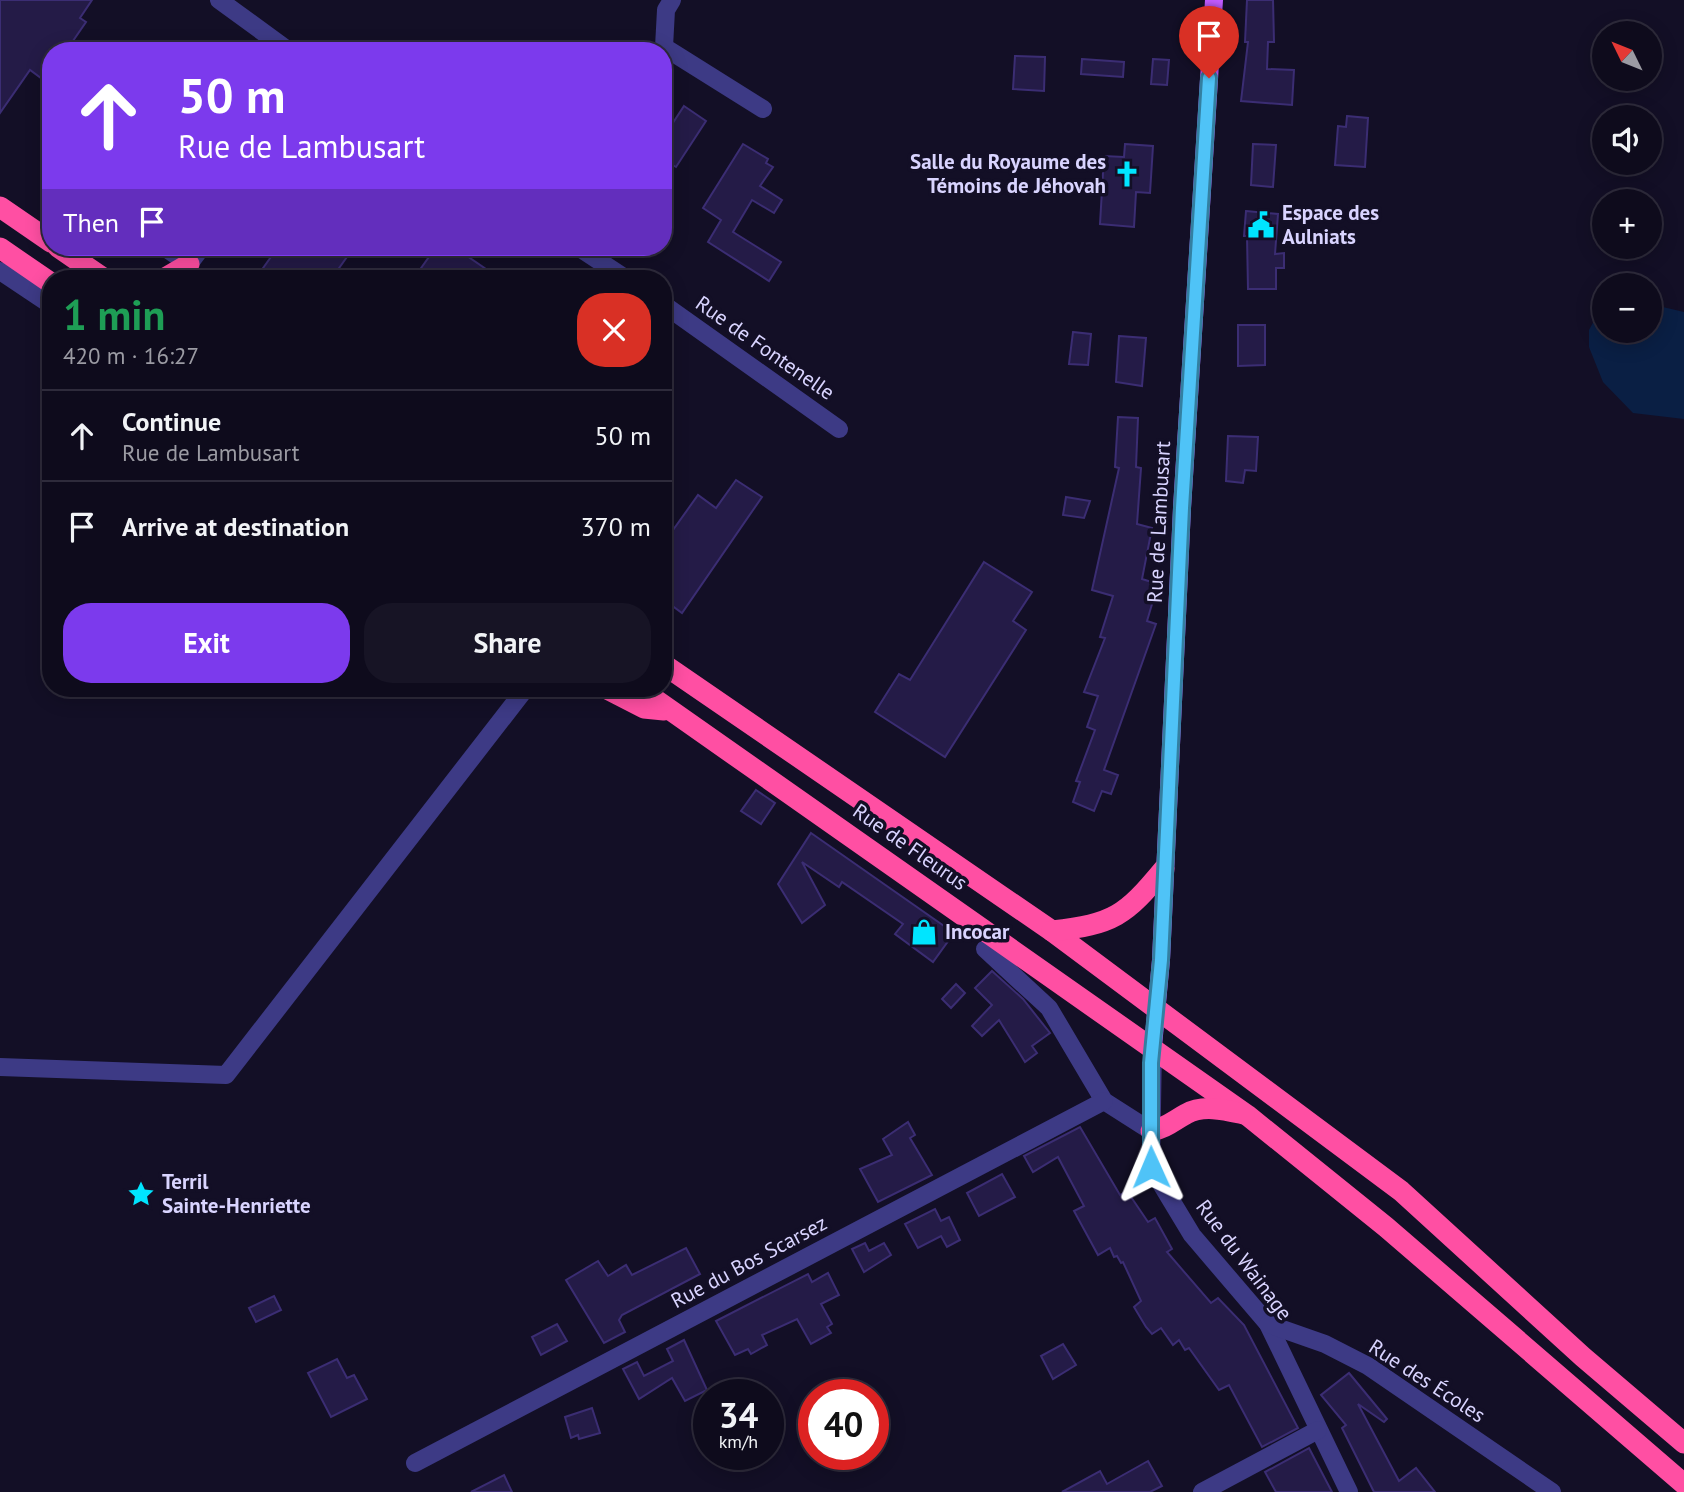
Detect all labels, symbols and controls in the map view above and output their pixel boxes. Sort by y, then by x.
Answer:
pin [1179,6,1239,78]
icon: arrive [1190,17,1228,55]
north arrow [1592,21,1662,91]
map controls [1592,21,1662,343]
text: 50 m [178,63,285,127]
icon: ahead [63,70,154,161]
button: sound [1592,105,1662,175]
text: Rue de Lambusart [178,125,425,167]
place label: Salle du Royaume des Témoins de Jéhovah [910,148,1106,199]
church icon: Salle du Royaume des Témoins de Jéhovah [1112,159,1142,189]
button: + [1592,189,1662,259]
place label: Espace des Aulniats [1282,199,1379,250]
icon: arrive [133,203,171,241]
text: Then [63,206,119,239]
public building icon: Espace des Aulniats [1246,210,1276,240]
button: − [1592,273,1662,343]
text: 1 min [63,287,165,342]
street label: Rue de Fontenelle [690,290,840,406]
button: close [577,293,651,367]
text: 420 m · 16:27 [63,341,199,370]
text: Continue [122,405,221,438]
icon: ahead [63,417,101,455]
text: 50 m [595,419,651,452]
text: Rue de Lambusart [122,438,300,467]
street label: Rue de Lambusart [1141,440,1176,604]
icon: arrive [63,508,101,546]
text: Arrive at destination [122,510,349,543]
text: 370 m [580,510,651,543]
button: Exit [63,603,350,683]
button: Share [364,603,651,683]
street label: Rue de Fleurus [848,797,973,896]
shop icon: Incocar [909,917,939,947]
place label: Incocar [945,918,1010,945]
position arrow [1114,1130,1188,1204]
place label: Terril Sainte-Henriette [162,1168,311,1219]
place icon: Terril Sainte-Henriette [126,1179,156,1209]
street label: Rue du Wainage [1190,1194,1299,1325]
street label: Rue du Bos Scarsez [666,1209,831,1314]
street label: Rue des Écoles [1364,1333,1491,1428]
speed limit sign: 40 [798,1379,889,1470]
text: 34 [719,1392,758,1438]
text: km/h [719,1430,758,1453]

